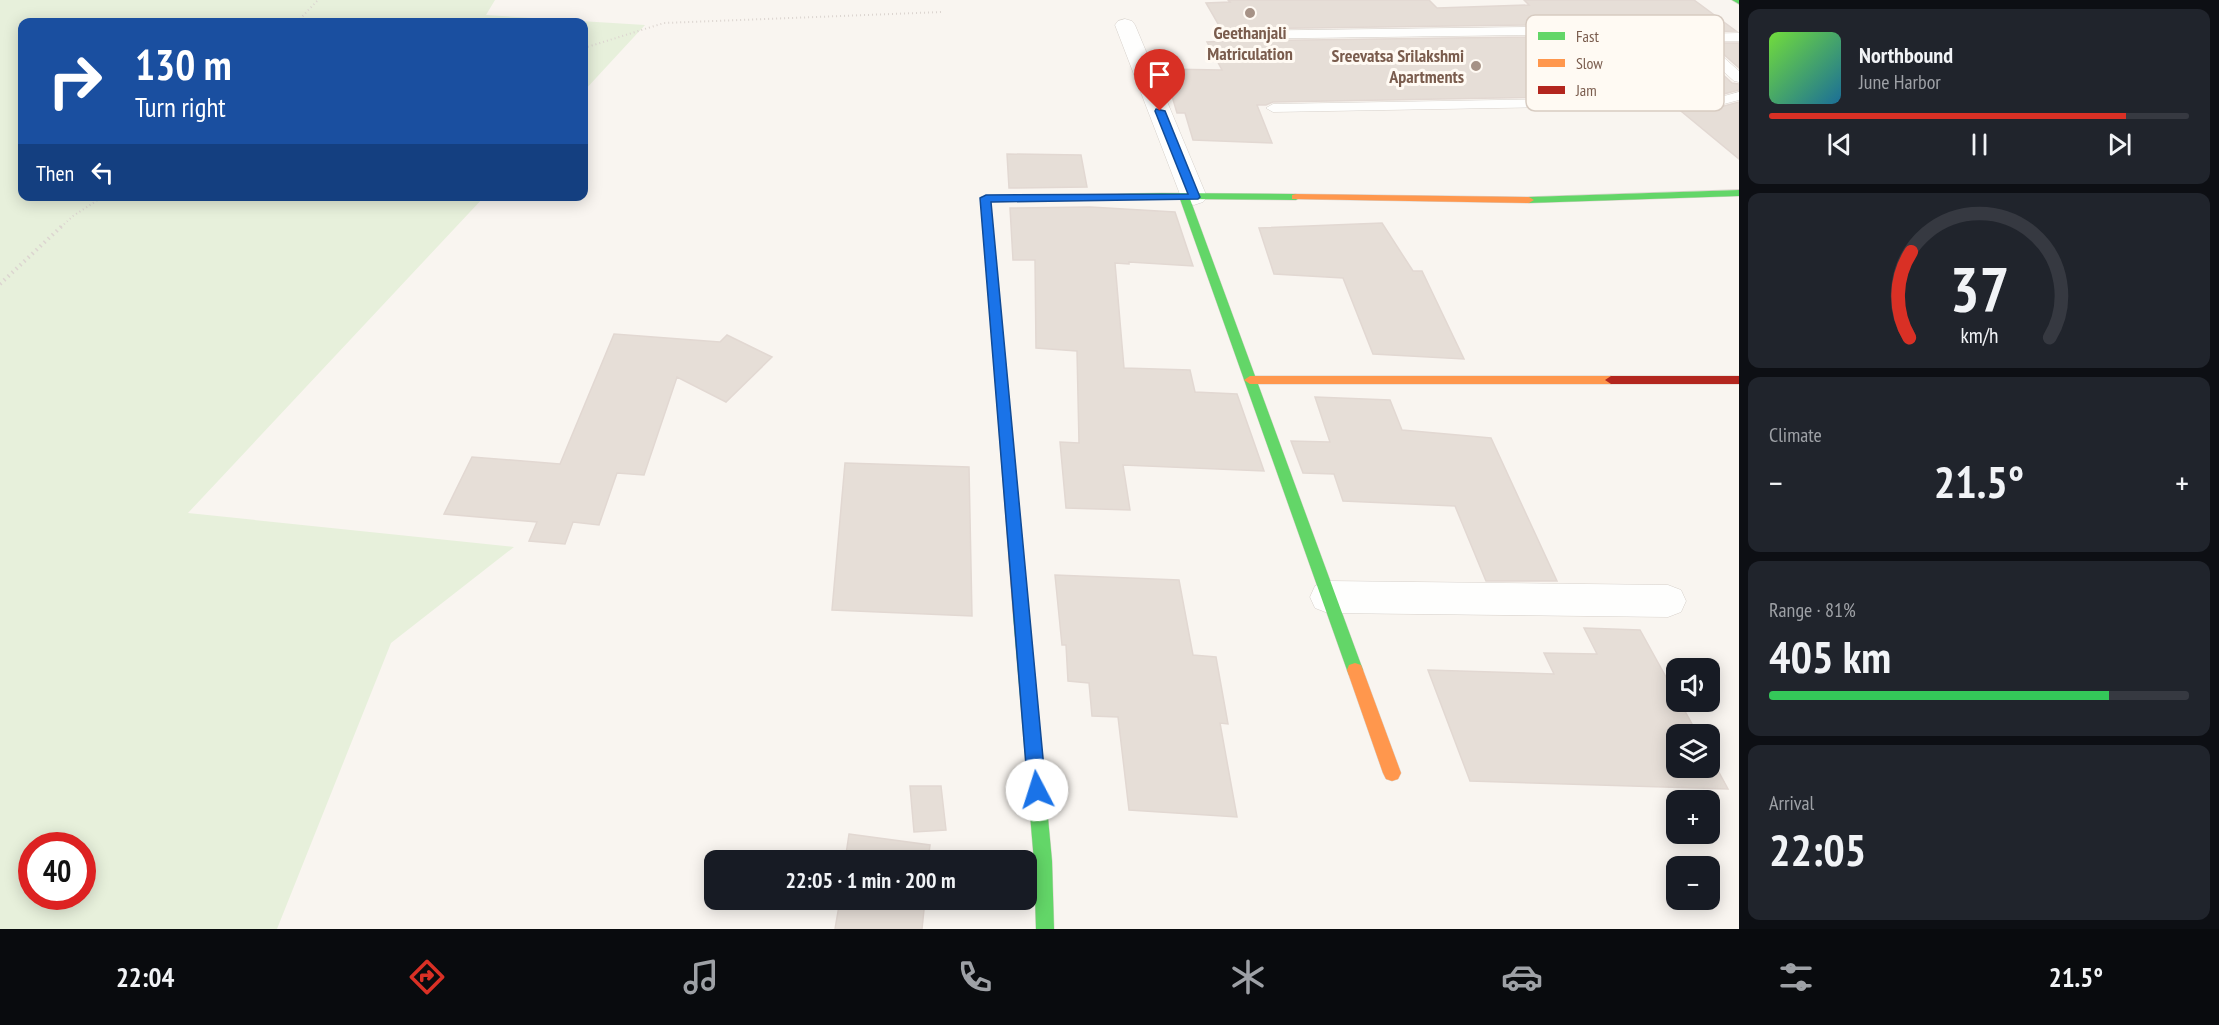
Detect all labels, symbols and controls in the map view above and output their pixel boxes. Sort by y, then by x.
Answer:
marker: Geethanjali Matriculation [1243,6,1257,20]
legend [1526,15,1724,111]
place label: Geethanjali Matriculation [1207,21,1293,65]
text: Fast [1576,26,1599,46]
text: 130 m [135,37,232,92]
text: Northbound [1859,41,1953,69]
icon: right [36,42,114,120]
place label: Sreevatsa Srilakshmi Apartments [1332,44,1464,88]
pin [1134,49,1185,111]
text: Slow [1576,53,1603,73]
icon: arrive [1143,58,1176,91]
marker: Sreevatsa Srilakshmi Apartments [1469,59,1483,73]
text: June Harbor [1859,69,1941,95]
text: Jam [1575,80,1597,100]
text: Turn right [135,90,226,124]
icon: previous [1823,128,1856,161]
icon: pause [1963,128,1996,161]
icon: next [2103,128,2136,161]
icon: left [86,156,119,189]
text: Then [36,159,74,187]
text: 37 [1949,248,2009,329]
text: km/h [1960,321,1998,349]
text: Climate [1769,422,1822,448]
text: 21.5° [1934,452,2024,510]
text: − [1769,461,1783,504]
text: + [2175,461,2189,504]
text: Range · 81% [1769,597,1856,623]
text: 405 km [1769,627,1891,685]
map controls [1666,658,1720,910]
button: sound [1666,658,1720,712]
button: layers [1666,724,1720,778]
position arrow [1005,758,1069,822]
button: + [1666,790,1720,844]
text: Arrival [1769,790,1814,816]
text: 22:05 [1769,820,1866,878]
speed limit sign: 40 [18,832,96,910]
button: − [1666,856,1720,910]
text: 22:05 · 1 min · 200 m [785,866,956,894]
icon: directions [406,956,448,998]
icon: music [680,956,722,998]
icon: phone [954,956,996,998]
icon: climate [1227,956,1269,998]
icon: car [1501,956,1543,998]
icon: filters [1775,956,1817,998]
text: 22:04 [116,960,174,994]
text: 21.5° [2049,960,2103,994]

